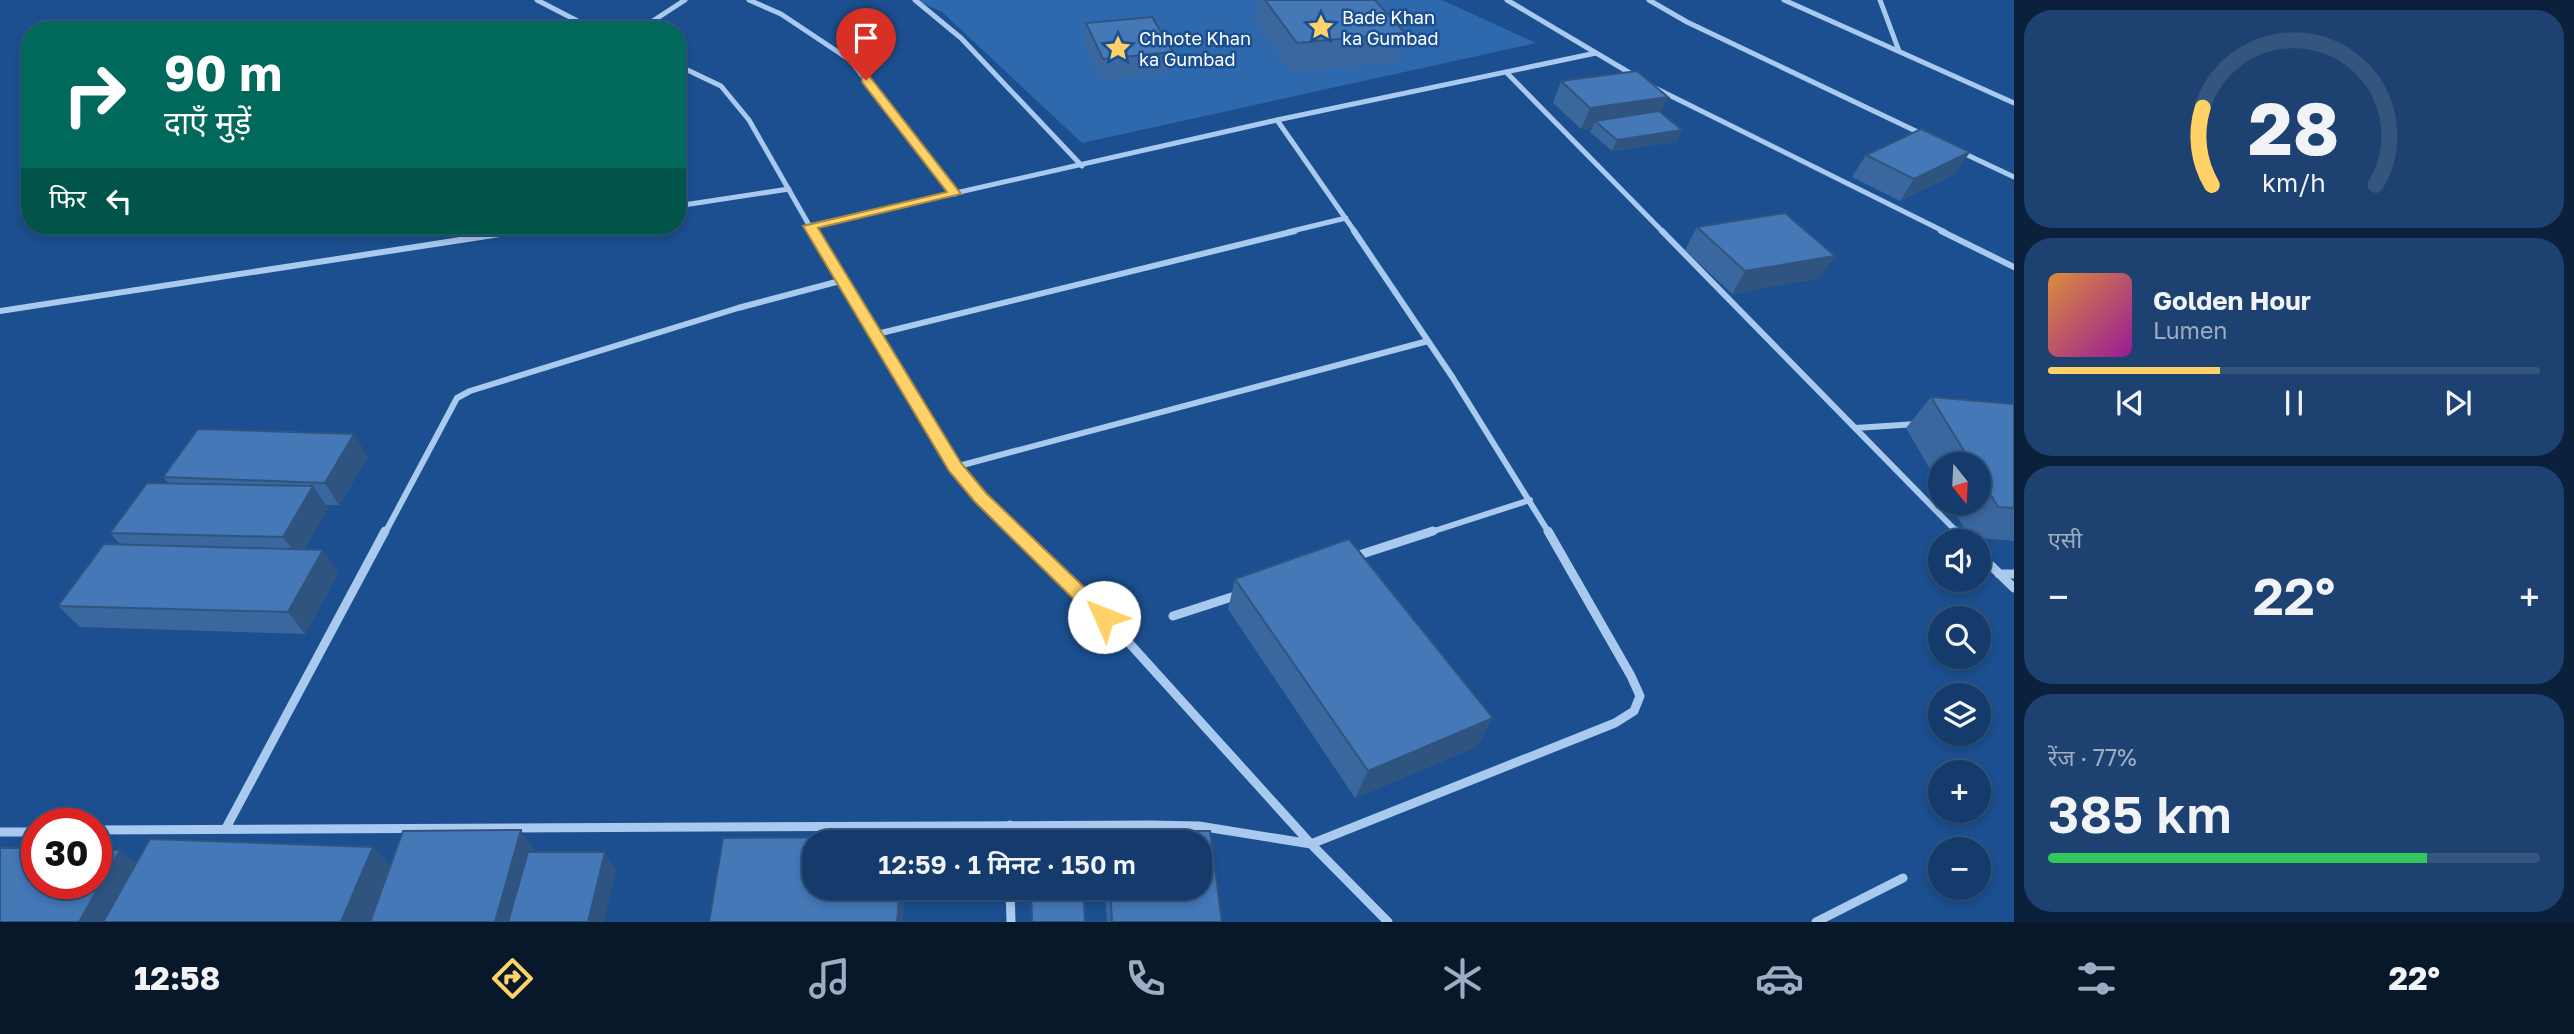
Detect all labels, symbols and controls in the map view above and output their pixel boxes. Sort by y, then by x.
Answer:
place label: Bade Khan ka Gumbad [1342,6,1438,49]
pin [836,8,896,80]
place icon: Bade Khan ka Gumbad [1306,12,1336,42]
icon: arrive [847,19,885,57]
place label: Chhote Khan ka Gumbad [1139,27,1251,70]
place icon: Chhote Khan ka Gumbad [1103,33,1133,63]
text: 90 m [164,43,282,102]
icon: right [49,49,140,140]
text: 28 [2249,84,2340,171]
text: दाएँ मुड़ें [164,103,251,141]
text: km/h [2262,167,2326,198]
icon: left [100,182,138,220]
text: फिर [49,183,86,214]
text: Golden Hour [2153,285,2311,316]
text: Lumen [2153,316,2227,344]
icon: previous [2111,384,2149,422]
icon: pause [2275,384,2313,422]
icon: next [2439,384,2477,422]
north arrow [1928,452,1992,514]
map controls [1928,452,1991,900]
text: एसी [2048,525,2082,553]
button: sound [1928,529,1991,592]
text: 22° [2253,564,2335,626]
text: − [2048,574,2069,619]
text: + [2519,574,2540,619]
position arrow [1067,580,1141,654]
button: search [1928,606,1991,669]
button: layers [1928,683,1991,746]
text: रेंज · 77% [2048,743,2137,771]
button: + [1928,760,1991,823]
text: 385 km [2048,782,2232,844]
speed limit sign: 30 [21,808,112,899]
button: − [1928,837,1991,900]
text: 12:59 · 1 मिनट · 150 m [878,849,1136,880]
icon: directions [488,954,537,1003]
icon: music [805,954,854,1003]
icon: phone [1121,954,1170,1003]
icon: climate [1438,954,1487,1003]
icon: car [1755,954,1804,1003]
icon: filters [2072,954,2121,1003]
text: 12:58 [134,959,220,997]
text: 22° [2388,959,2440,997]

